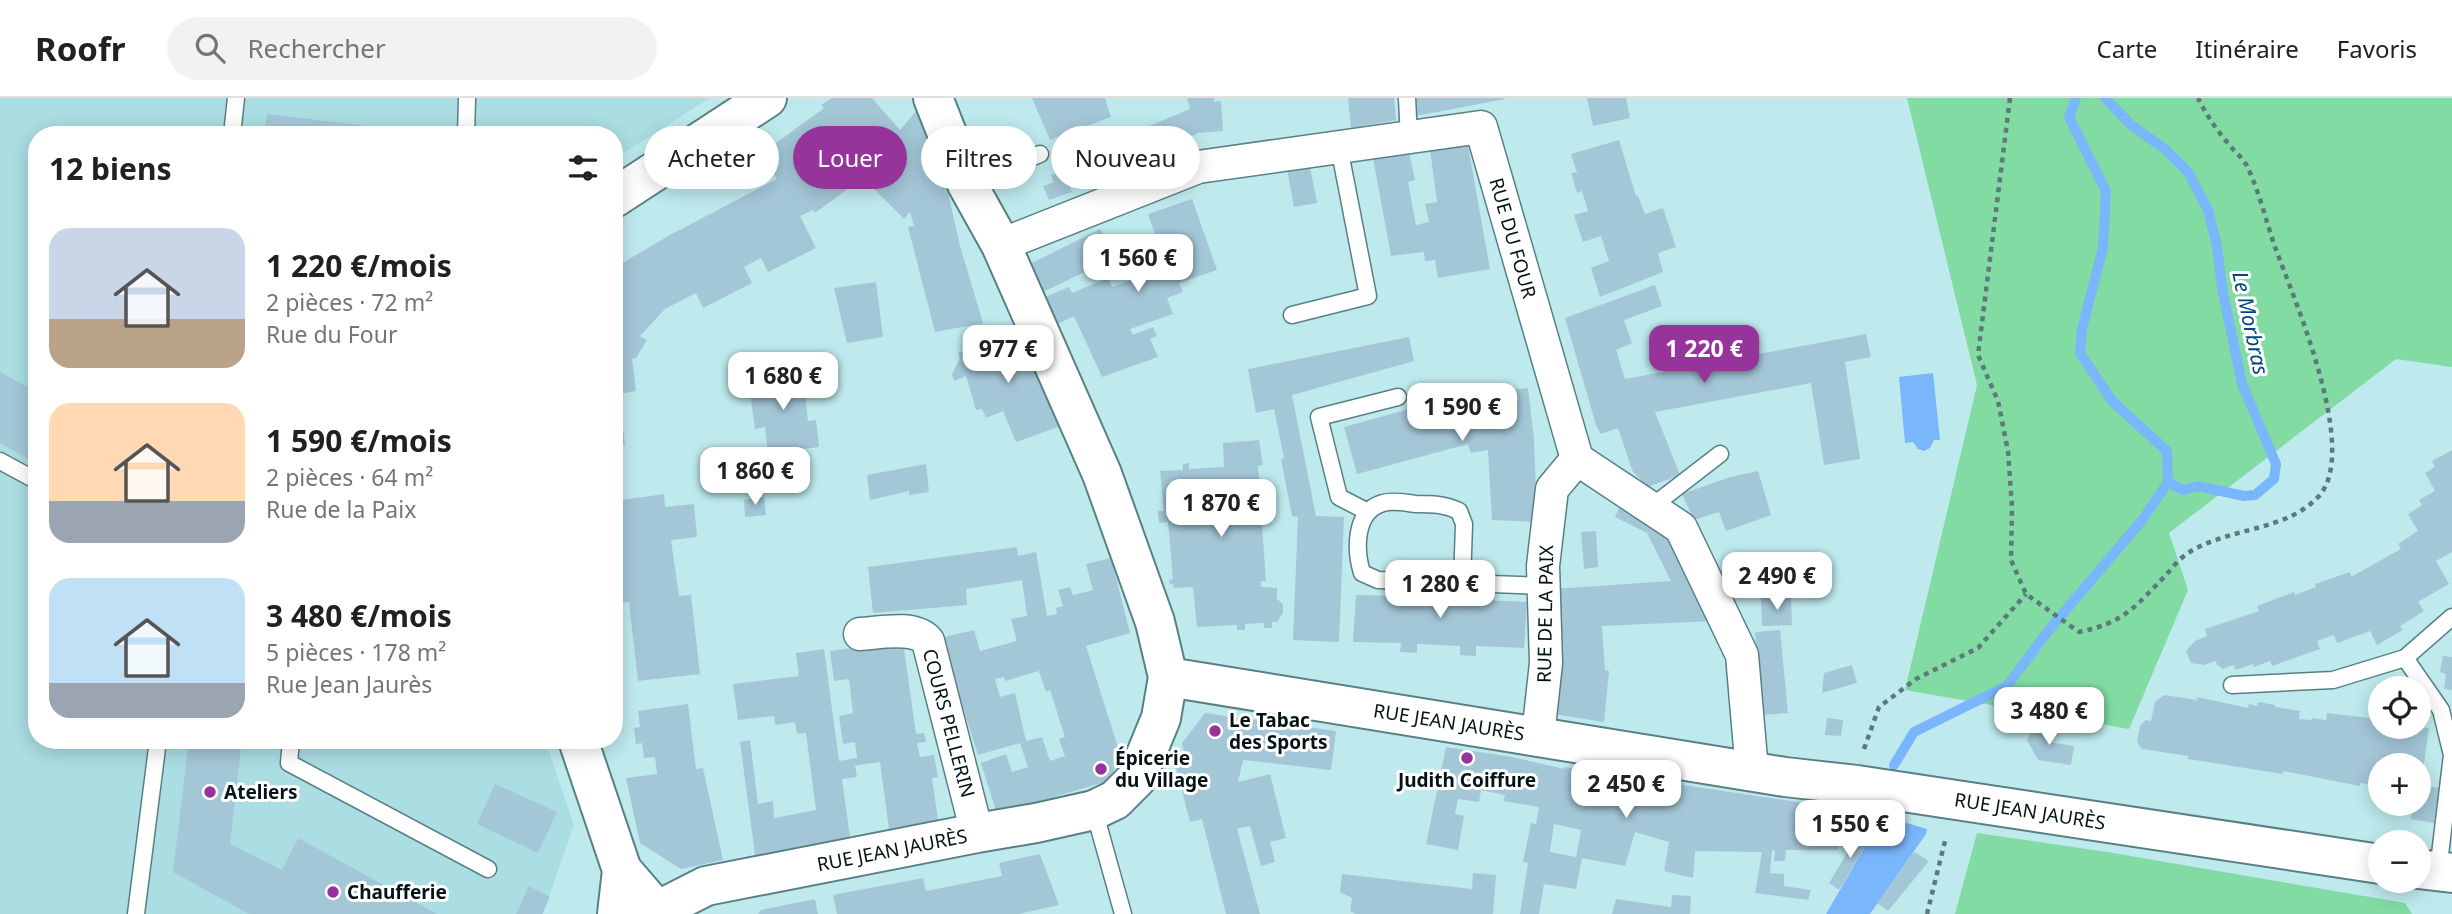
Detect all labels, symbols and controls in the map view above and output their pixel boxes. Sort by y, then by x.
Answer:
search box [167,17,657,80]
text: Roofr [35,26,125,71]
icon: search [191,29,229,67]
text: Rechercher [247,30,386,66]
text: Carte [2097,32,2157,65]
text: Itinéraire [2195,32,2299,65]
text: Favoris [2337,32,2417,65]
chip: Acheter [644,126,779,189]
chip: Louer [793,126,907,189]
chip: Filtres [921,126,1037,189]
chip: Nouveau [1051,126,1200,189]
text: 12 biens [49,148,172,189]
icon: filters [564,149,602,187]
street label: RUE DU FOUR [1483,175,1543,302]
pin: 1 560 € [1073,234,1203,294]
text: 1 560 € [1099,241,1177,273]
text: 1 220 €/mois [266,245,452,286]
icon: home [105,256,189,340]
water label: Le Morbras [2226,269,2276,377]
text: 2 pièces · 72 m² [266,286,433,318]
text: Rue du Four [266,318,397,350]
pin: 977 € [959,326,1057,385]
pin: 1 220 € [1639,326,1769,385]
text: 977 € [979,332,1037,364]
text: 1 220 € [1665,332,1743,364]
pin: 1 680 € [718,352,848,412]
text: 1 680 € [744,359,822,391]
pin: 1 590 € [1397,384,1527,443]
text: 1 590 € [1423,390,1501,422]
text: 1 590 €/mois [266,420,452,461]
icon: home [105,431,189,515]
pin: 1 860 € [690,448,820,507]
text: 1 860 € [716,454,794,486]
text: 2 pièces · 64 m² [266,461,433,493]
pin: 1 870 € [1156,480,1286,539]
text: 1 870 € [1182,486,1260,518]
text: Rue de la Paix [266,493,416,525]
street label: RUE DE LA PAIX [1531,544,1559,683]
pin: 2 490 € [1712,552,1842,612]
text: 2 490 € [1738,559,1816,591]
pin: 1 280 € [1375,560,1505,620]
text: 1 280 € [1401,567,1479,599]
text: 3 480 €/mois [266,595,452,636]
icon: home [105,606,189,690]
text: 5 pièces · 178 m² [266,636,446,668]
street label: COURS PELLERIN [917,646,981,800]
text: Rue Jean Jaurès [266,668,432,700]
map controls [2368,676,2431,893]
button: locate [2368,676,2431,739]
pin: 3 480 € [1984,688,2114,747]
text: 3 480 € [2010,694,2088,726]
street label: RUE JEAN JAURÈS [1372,697,1526,747]
place label: Le Tabac des Sports [1229,707,1327,755]
marker: Le Tabac des Sports [1207,723,1223,739]
place label: Épicerie du Village [1115,745,1208,793]
marker: Judith Coiffure [1459,750,1475,766]
button: + [2368,753,2431,816]
pin: 2 450 € [1561,760,1691,820]
marker: Épicerie du Village [1093,761,1109,777]
place label: Judith Coiffure [1396,767,1536,793]
text: 2 450 € [1587,767,1665,799]
place label: Ateliers [224,779,297,805]
marker: Ateliers [202,784,218,800]
street label: RUE JEAN JAURÈS [1953,786,2107,836]
pin: 1 550 € [1785,800,1915,860]
text: 1 550 € [1811,807,1889,839]
street label: RUE JEAN JAURÈS [815,823,969,877]
button: − [2368,830,2431,893]
place label: Chaufferie [347,879,447,905]
marker: Chaufferie [325,884,341,900]

